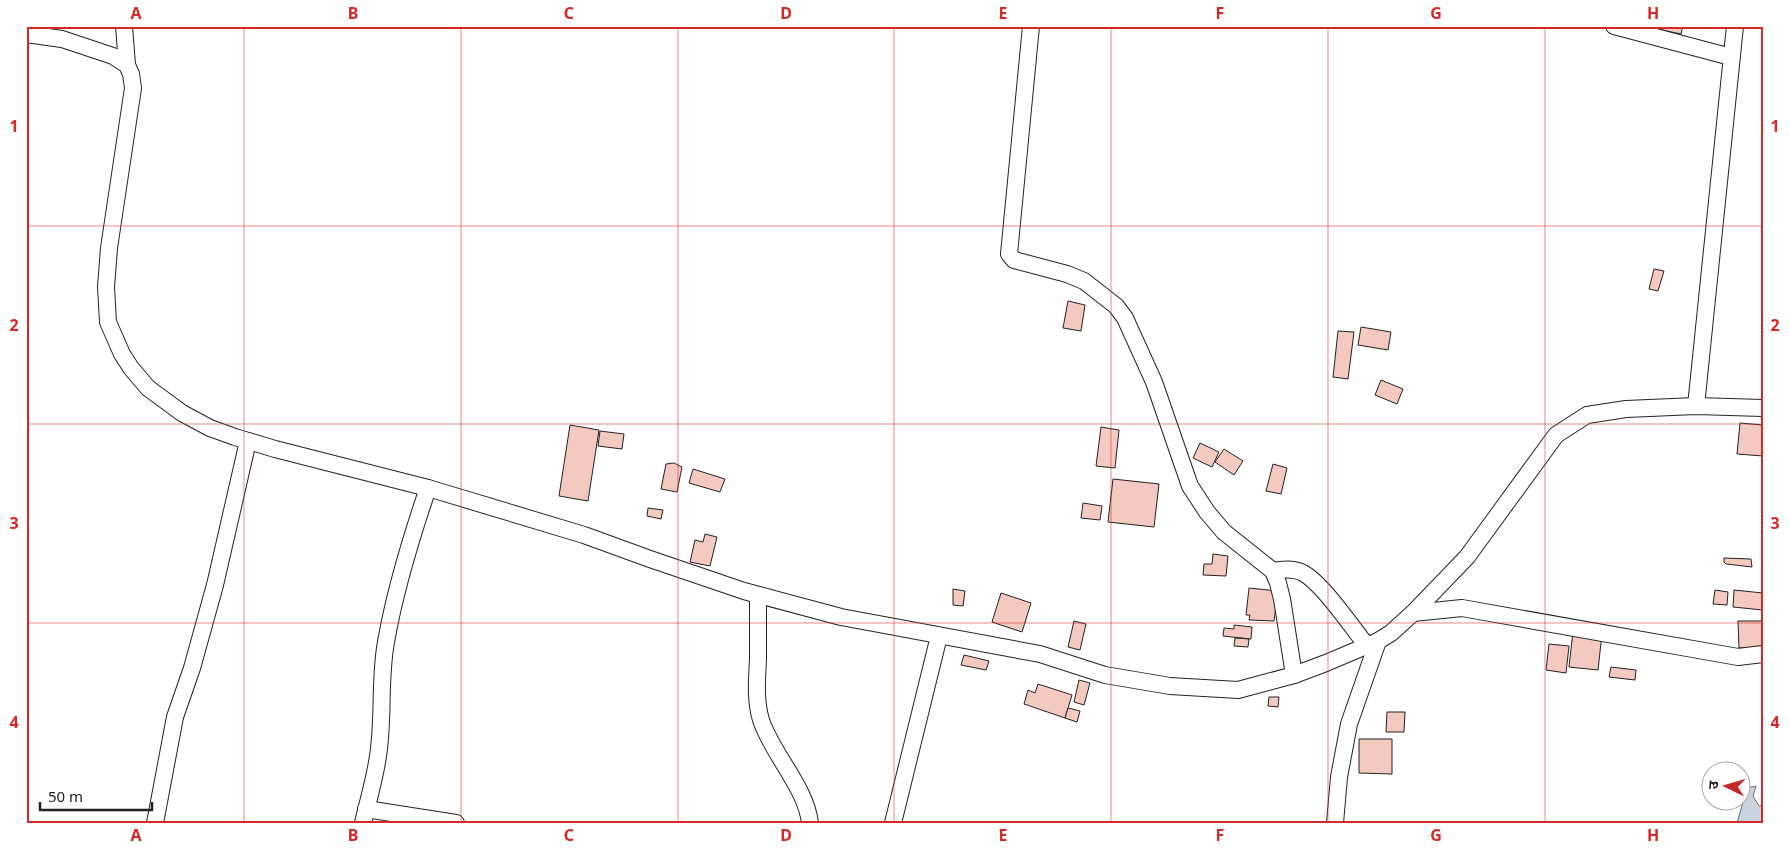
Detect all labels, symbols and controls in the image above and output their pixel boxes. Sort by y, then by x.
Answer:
text: A [130,2,142,24]
text: B [348,2,358,24]
text: C [564,2,574,24]
text: D [780,2,792,24]
text: E [999,2,1008,24]
text: F [1216,2,1224,24]
text: G [1430,2,1442,24]
text: H [1647,2,1659,24]
text: 1 [9,115,19,137]
text: 1 [1770,115,1780,137]
text: 2 [9,314,19,336]
text: 2 [1770,314,1780,336]
text: 3 [9,512,19,534]
text: 3 [1770,512,1780,534]
text: 4 [9,711,19,733]
text: 4 [1770,711,1780,733]
north arrow [1702,762,1752,812]
scale bar [40,779,152,811]
text: उ [1703,779,1722,790]
text: 50 m [48,786,83,806]
text: A [130,824,142,846]
text: B [348,824,358,846]
text: C [564,824,574,846]
text: D [780,824,792,846]
text: E [999,824,1008,846]
text: F [1216,824,1224,846]
text: G [1430,824,1442,846]
text: H [1647,824,1659,846]

